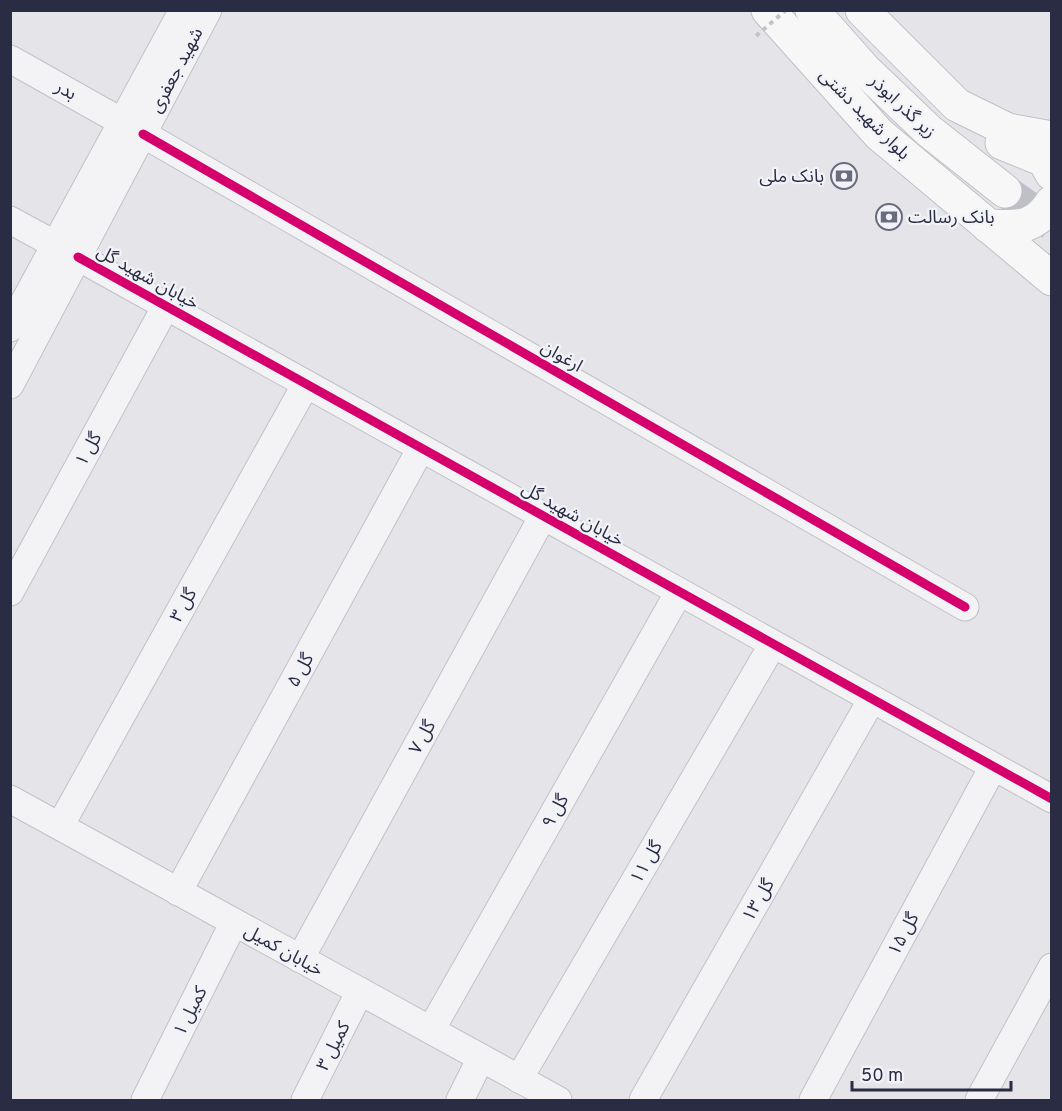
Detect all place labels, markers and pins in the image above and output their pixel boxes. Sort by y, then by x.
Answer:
bank icon: بانک ملی [829,161,859,191]
place label: بانک ملی [759,166,824,189]
bank icon: بانک رسالت [874,202,904,232]
place label: بانک رسالت [908,207,994,230]

